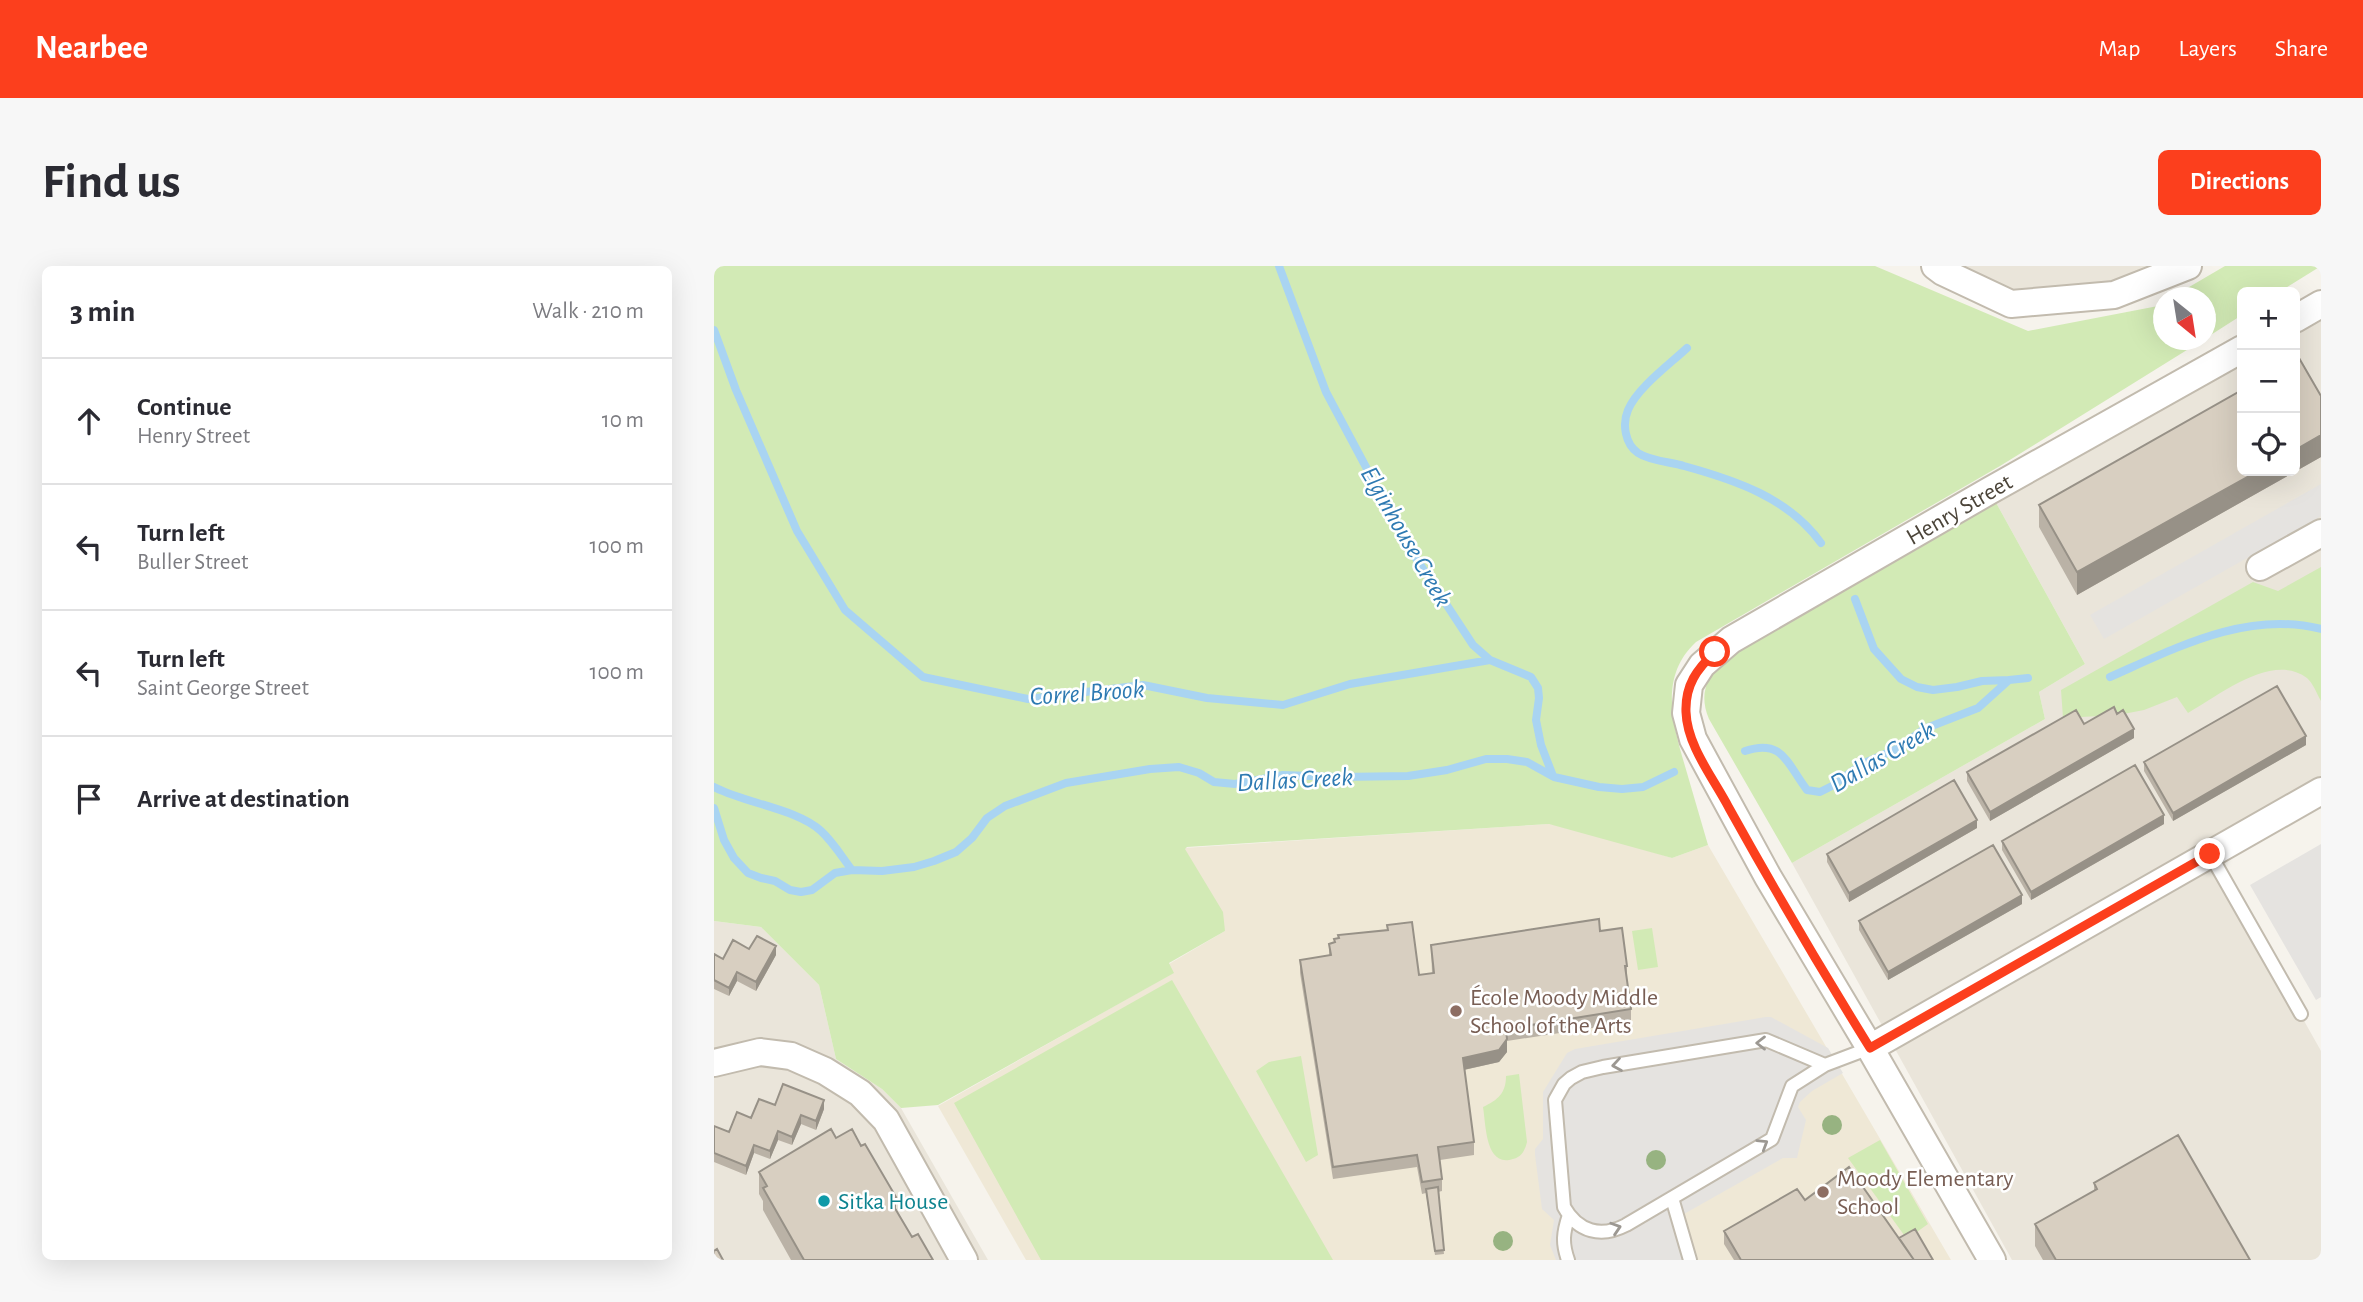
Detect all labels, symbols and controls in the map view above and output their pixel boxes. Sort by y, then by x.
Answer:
text: Nearbee [35,32,148,65]
text: Map [2098,37,2140,61]
text: Layers [2178,37,2237,61]
text: Share [2275,37,2328,61]
button: Directions [2158,150,2321,215]
text: Find us [42,158,181,207]
north arrow [2153,287,2216,350]
map controls [2237,287,2300,476]
button: + [2237,287,2300,350]
text: 3 min [70,297,135,327]
text: Walk · 210 m [532,300,644,323]
button: − [2237,350,2300,413]
text: Continue [137,394,232,420]
icon: ahead [70,402,108,440]
text: 10 m [602,409,644,432]
button: locate [2237,413,2300,476]
text: Henry Street [137,425,250,448]
water label: Elginhouse Creek [1356,462,1457,611]
street label: Henry Street [1902,470,2017,550]
text: Turn left [137,520,225,546]
icon: left [70,528,108,566]
text: 100 m [590,535,644,558]
text: Buller Street [137,551,248,574]
route start [1699,636,1730,667]
text: Turn left [137,646,225,672]
icon: left [70,654,108,692]
text: 100 m [590,661,644,684]
water label: Correl Brook [1029,676,1145,710]
text: Saint George Street [137,677,309,700]
water label: Dallas Creek [1826,717,1939,797]
water label: Dallas Creek [1236,764,1354,796]
icon: arrive [70,780,108,818]
text: Arrive at destination [137,786,350,812]
route end [2194,838,2225,869]
place label: École Moody Middle School of the Arts [1470,984,1658,1038]
marker: École Moody Middle School of the Arts [1448,1003,1464,1019]
one-way arrow [1755,1035,1766,1051]
one-way arrow [1611,1057,1622,1072]
one-way arrow [1755,1140,1768,1153]
place label: Moody Elementary School [1837,1167,2014,1219]
marker: Moody Elementary School [1815,1184,1831,1200]
place label: Sitka House [838,1190,948,1214]
marker: Sitka House [816,1193,832,1209]
one-way arrow [1609,1221,1621,1236]

